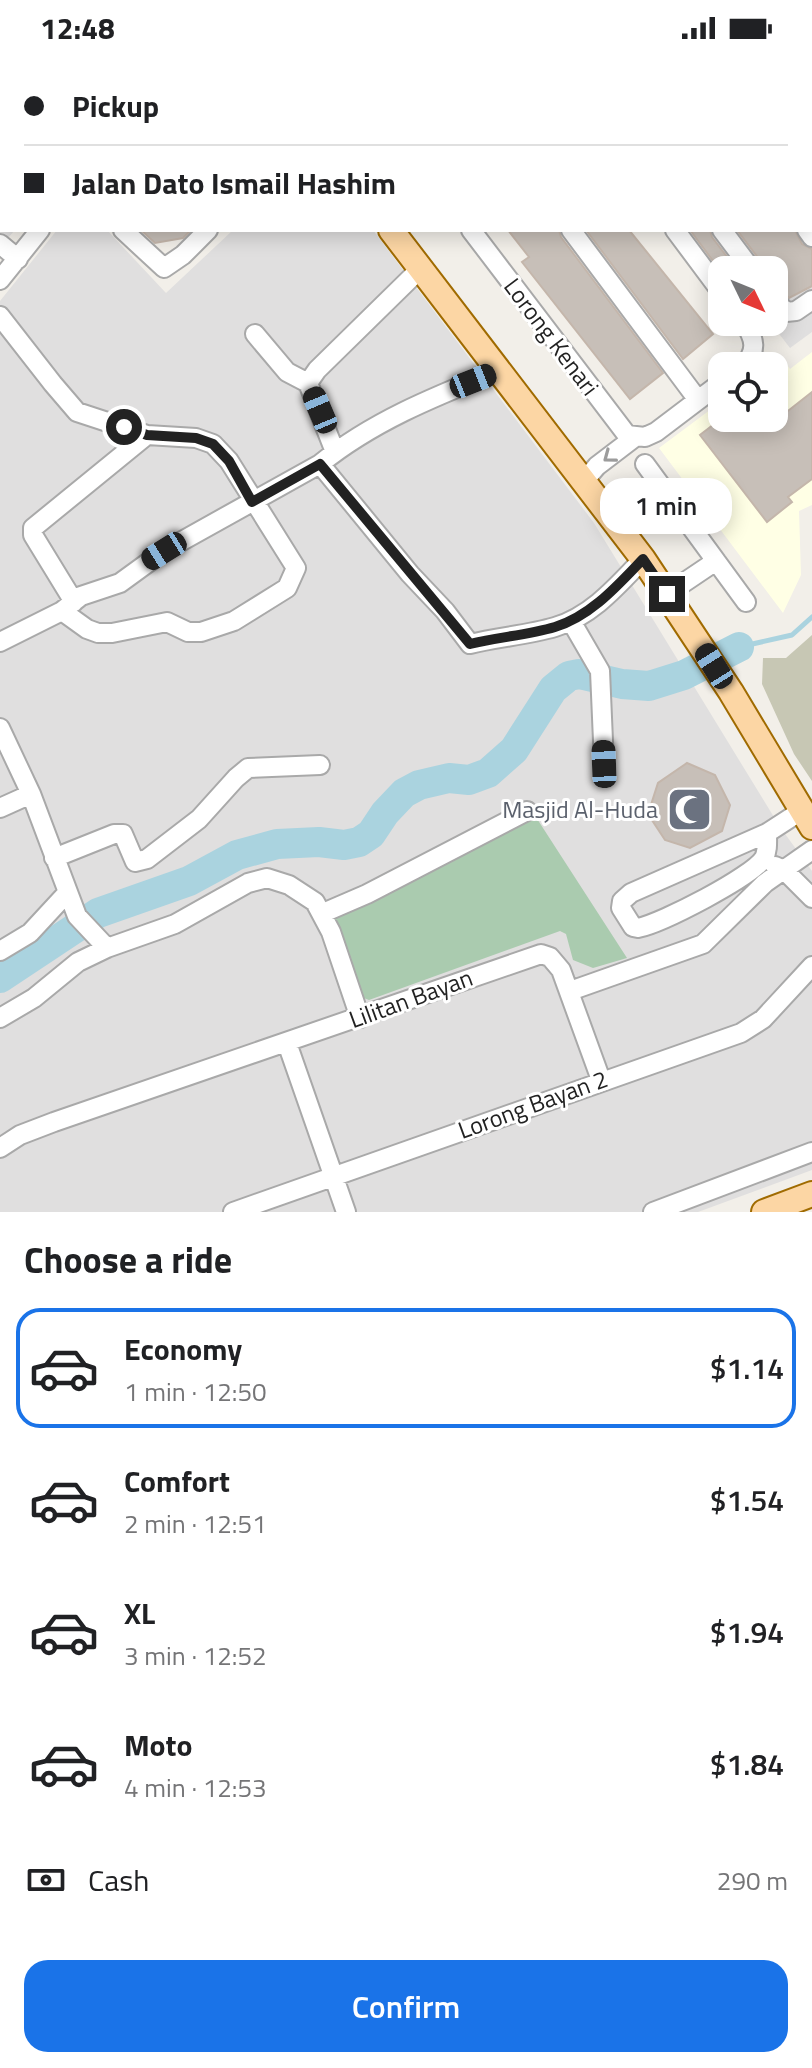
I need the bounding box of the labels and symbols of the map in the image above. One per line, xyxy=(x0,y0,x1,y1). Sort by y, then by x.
north arrow xyxy=(708,256,788,336)
street label: Lorong Kenari xyxy=(496,270,608,403)
car xyxy=(446,361,500,401)
car xyxy=(300,383,340,437)
route start xyxy=(106,409,142,445)
one-way arrow xyxy=(603,448,618,462)
callout: 1 min xyxy=(601,478,733,534)
car xyxy=(137,528,191,574)
route end xyxy=(649,576,685,612)
car xyxy=(691,639,737,693)
car xyxy=(591,740,617,788)
mosque icon: Masjid Al-Huda xyxy=(665,786,713,834)
place label: Masjid Al-Huda xyxy=(502,791,658,827)
street label: Lilitan Bayan xyxy=(344,959,477,1037)
street label: Lorong Bayan 2 xyxy=(453,1060,613,1148)

